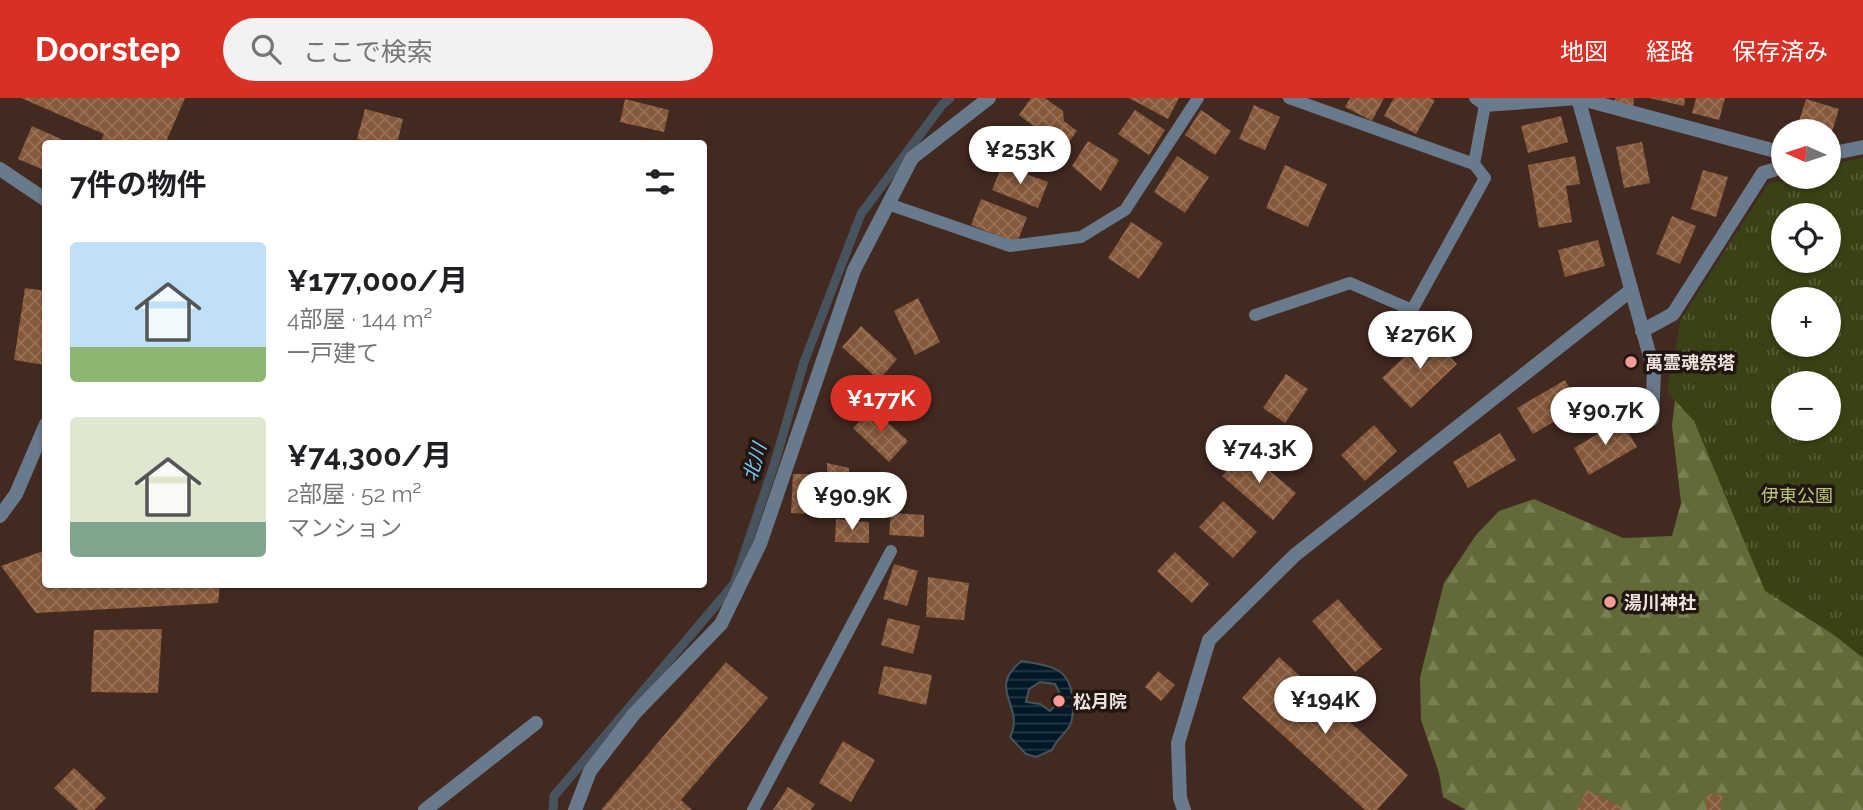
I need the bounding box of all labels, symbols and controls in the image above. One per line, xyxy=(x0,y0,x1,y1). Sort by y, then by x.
search box xyxy=(223,18,713,81)
text: Doorstep xyxy=(35,30,181,69)
icon: search xyxy=(247,30,285,68)
text: ここで検索 xyxy=(303,37,433,67)
text: 地図 xyxy=(1560,37,1608,66)
text: 経路 xyxy=(1646,37,1694,66)
text: 保存済み xyxy=(1732,37,1828,66)
north arrow xyxy=(1771,119,1841,189)
map controls xyxy=(1771,119,1841,441)
pin: ¥253K xyxy=(971,126,1069,186)
text: ¥253K xyxy=(985,135,1055,162)
icon: filters xyxy=(641,163,679,201)
text: 7件の物件 xyxy=(70,167,207,202)
button: locate xyxy=(1771,203,1841,273)
text: ¥177,000/月 xyxy=(287,263,468,298)
icon: home xyxy=(126,270,210,354)
button: + xyxy=(1771,287,1841,357)
text: 4部屋 · 144 m² xyxy=(287,305,433,332)
pin: ¥276K xyxy=(1371,312,1469,371)
text: ¥276K xyxy=(1384,320,1456,347)
text: 一戸建て xyxy=(287,339,379,366)
place label: 萬霊魂祭塔 xyxy=(1645,352,1735,373)
marker: 萬霊魂祭塔 xyxy=(1623,354,1639,370)
button: − xyxy=(1771,371,1841,441)
pin: ¥177K xyxy=(832,376,930,435)
text: ¥177K xyxy=(846,384,916,411)
pin: ¥90.7K xyxy=(1548,388,1662,447)
text: ¥90.7K xyxy=(1566,396,1644,423)
pin: ¥74.3K xyxy=(1202,426,1316,485)
text: ¥74.3K xyxy=(1222,434,1296,461)
text: ¥74,300/月 xyxy=(287,438,452,473)
water label: 北川 xyxy=(738,439,771,483)
icon: home xyxy=(126,445,210,529)
pin: ¥90.9K xyxy=(795,472,909,532)
text: 2部屋 · 52 m² xyxy=(287,480,422,507)
text: ¥90.9K xyxy=(813,481,891,508)
park label: 伊東公園 xyxy=(1761,485,1833,506)
text: マンション xyxy=(287,514,402,541)
place label: 湯川神社 xyxy=(1624,592,1696,613)
marker: 湯川神社 xyxy=(1602,594,1618,610)
pin: ¥194K xyxy=(1276,676,1374,736)
text: ¥194K xyxy=(1290,685,1360,712)
place label: 松月院 xyxy=(1073,691,1127,712)
marker: 松月院 xyxy=(1051,693,1067,709)

